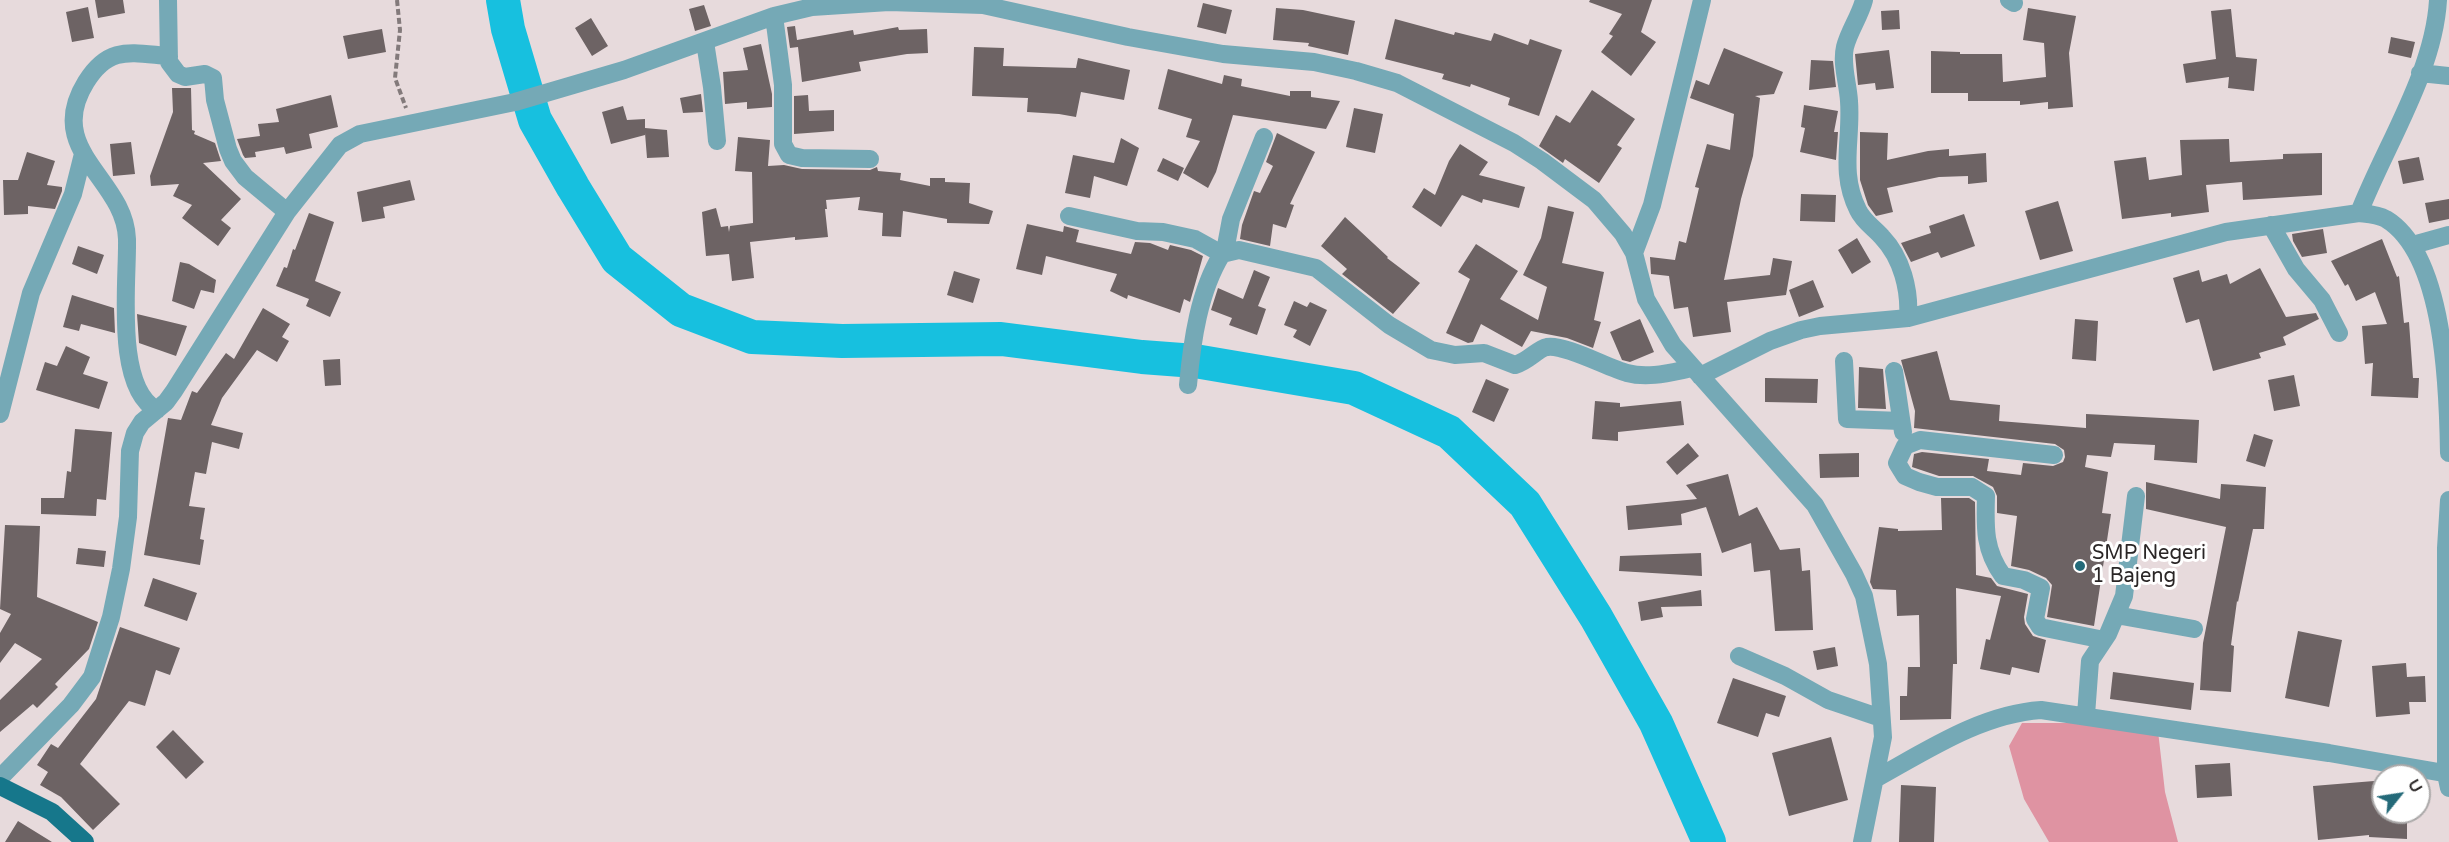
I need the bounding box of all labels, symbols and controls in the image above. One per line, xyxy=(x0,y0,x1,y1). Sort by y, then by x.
place label: SMP Negeri 1 Bajeng xyxy=(2092,542,2206,589)
marker: SMP Negeri 1 Bajeng xyxy=(2073,559,2087,573)
north arrow xyxy=(2371,764,2431,824)
text: U xyxy=(2403,776,2427,796)

